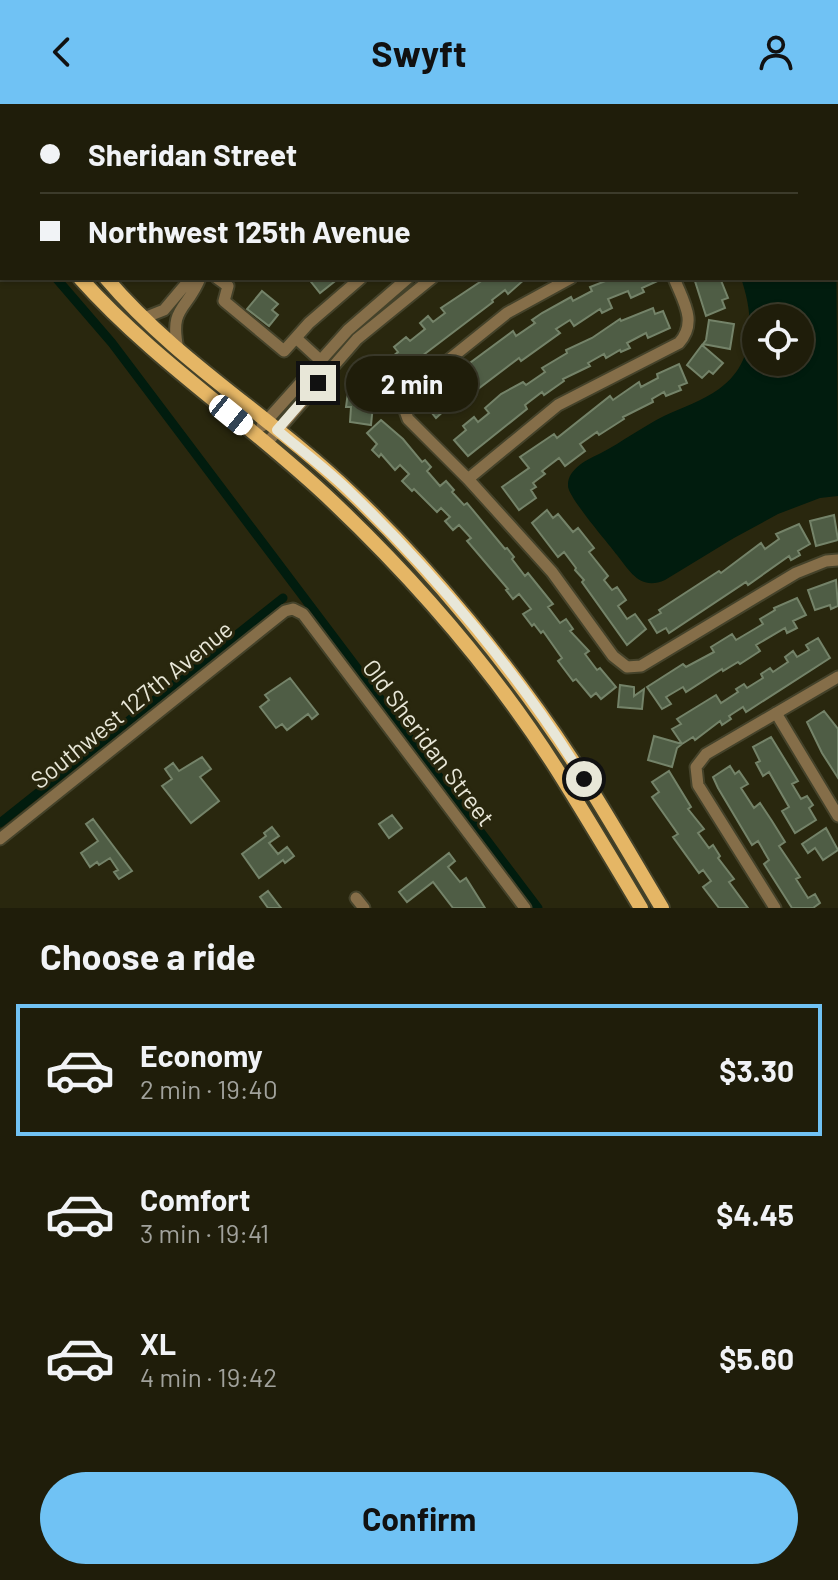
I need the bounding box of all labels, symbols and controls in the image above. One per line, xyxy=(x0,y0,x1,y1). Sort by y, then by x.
icon: back xyxy=(40,30,84,74)
icon: person xyxy=(754,30,798,74)
text: Swyft xyxy=(371,31,467,74)
text: Sheridan Street xyxy=(88,136,297,172)
text: Northwest 125th Avenue xyxy=(88,213,411,249)
map controls xyxy=(742,304,814,376)
button: locate xyxy=(742,304,814,376)
callout: 2 min xyxy=(346,355,478,411)
route end xyxy=(300,365,336,401)
text: 2 min xyxy=(381,368,443,399)
car xyxy=(205,391,257,439)
street label: Southwest 127th Avenue xyxy=(24,613,238,794)
street label: Old Sheridan Street xyxy=(357,653,501,831)
route start xyxy=(566,761,602,797)
text: Choose a ride xyxy=(40,934,256,977)
icon: car xyxy=(44,1034,116,1106)
text: Economy xyxy=(140,1037,263,1073)
text: $3.30 xyxy=(719,1052,794,1088)
text: 2 min · 19:40 xyxy=(140,1073,278,1104)
icon: car xyxy=(44,1178,116,1250)
text: Comfort xyxy=(140,1181,250,1217)
text: $4.45 xyxy=(716,1196,794,1232)
text: 3 min · 19:41 xyxy=(140,1217,269,1248)
icon: car xyxy=(44,1322,116,1394)
text: XL xyxy=(140,1325,176,1361)
text: $5.60 xyxy=(719,1340,794,1376)
text: 4 min · 19:42 xyxy=(140,1361,277,1392)
button: Confirm xyxy=(40,1472,798,1564)

